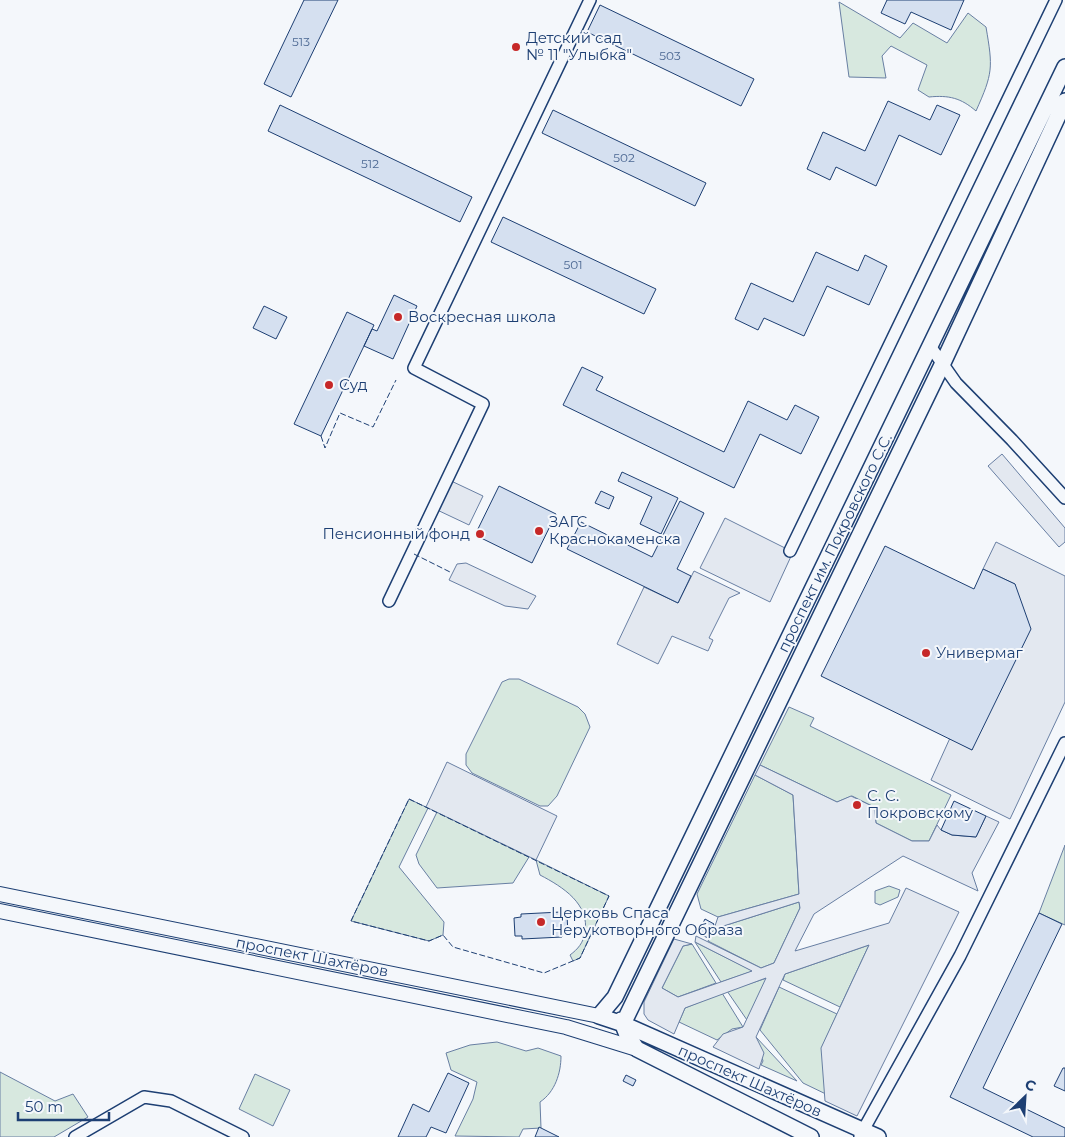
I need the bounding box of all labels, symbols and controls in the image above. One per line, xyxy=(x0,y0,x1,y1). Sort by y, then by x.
place label: Детский сад № 11 "Улыбка" xyxy=(526,28,632,64)
house number: 513 xyxy=(292,34,310,49)
marker: Детский сад № 11 "Улыбка" xyxy=(510,41,522,53)
house number: 503 xyxy=(659,48,681,63)
house number: 502 xyxy=(613,150,635,165)
house number: 512 xyxy=(361,156,379,171)
house number: 501 xyxy=(563,257,583,272)
place label: Воскресная школа xyxy=(408,307,556,326)
marker: Воскресная школа xyxy=(392,311,404,323)
place label: Суд xyxy=(339,375,368,394)
marker: Суд xyxy=(323,379,335,391)
street label: проспект им. Покровского С.С. xyxy=(773,430,896,655)
place label: ЗАГС Краснокаменска xyxy=(549,512,681,548)
place label: Пенсионный фонд xyxy=(322,524,470,543)
marker: ЗАГС Краснокаменска xyxy=(533,525,545,537)
marker: Пенсионный фонд xyxy=(474,528,486,540)
place label: Универмаг xyxy=(936,643,1023,662)
marker: Универмаг xyxy=(920,647,932,659)
place label: С. С. Покровскому xyxy=(867,786,974,822)
marker: С. С. Покровскому xyxy=(851,799,863,811)
place label: Церковь Спаса Нерукотворного Образа xyxy=(551,903,743,939)
marker: Церковь Спаса Нерукотворного Образа xyxy=(535,916,547,928)
street label: проспект Шахтёров xyxy=(234,932,390,981)
street label: проспект Шахтёров xyxy=(675,1040,825,1121)
north arrow xyxy=(1000,1072,1050,1122)
text: С xyxy=(1022,1075,1039,1096)
scale bar xyxy=(18,1090,109,1122)
text: 50 m xyxy=(25,1097,63,1116)

